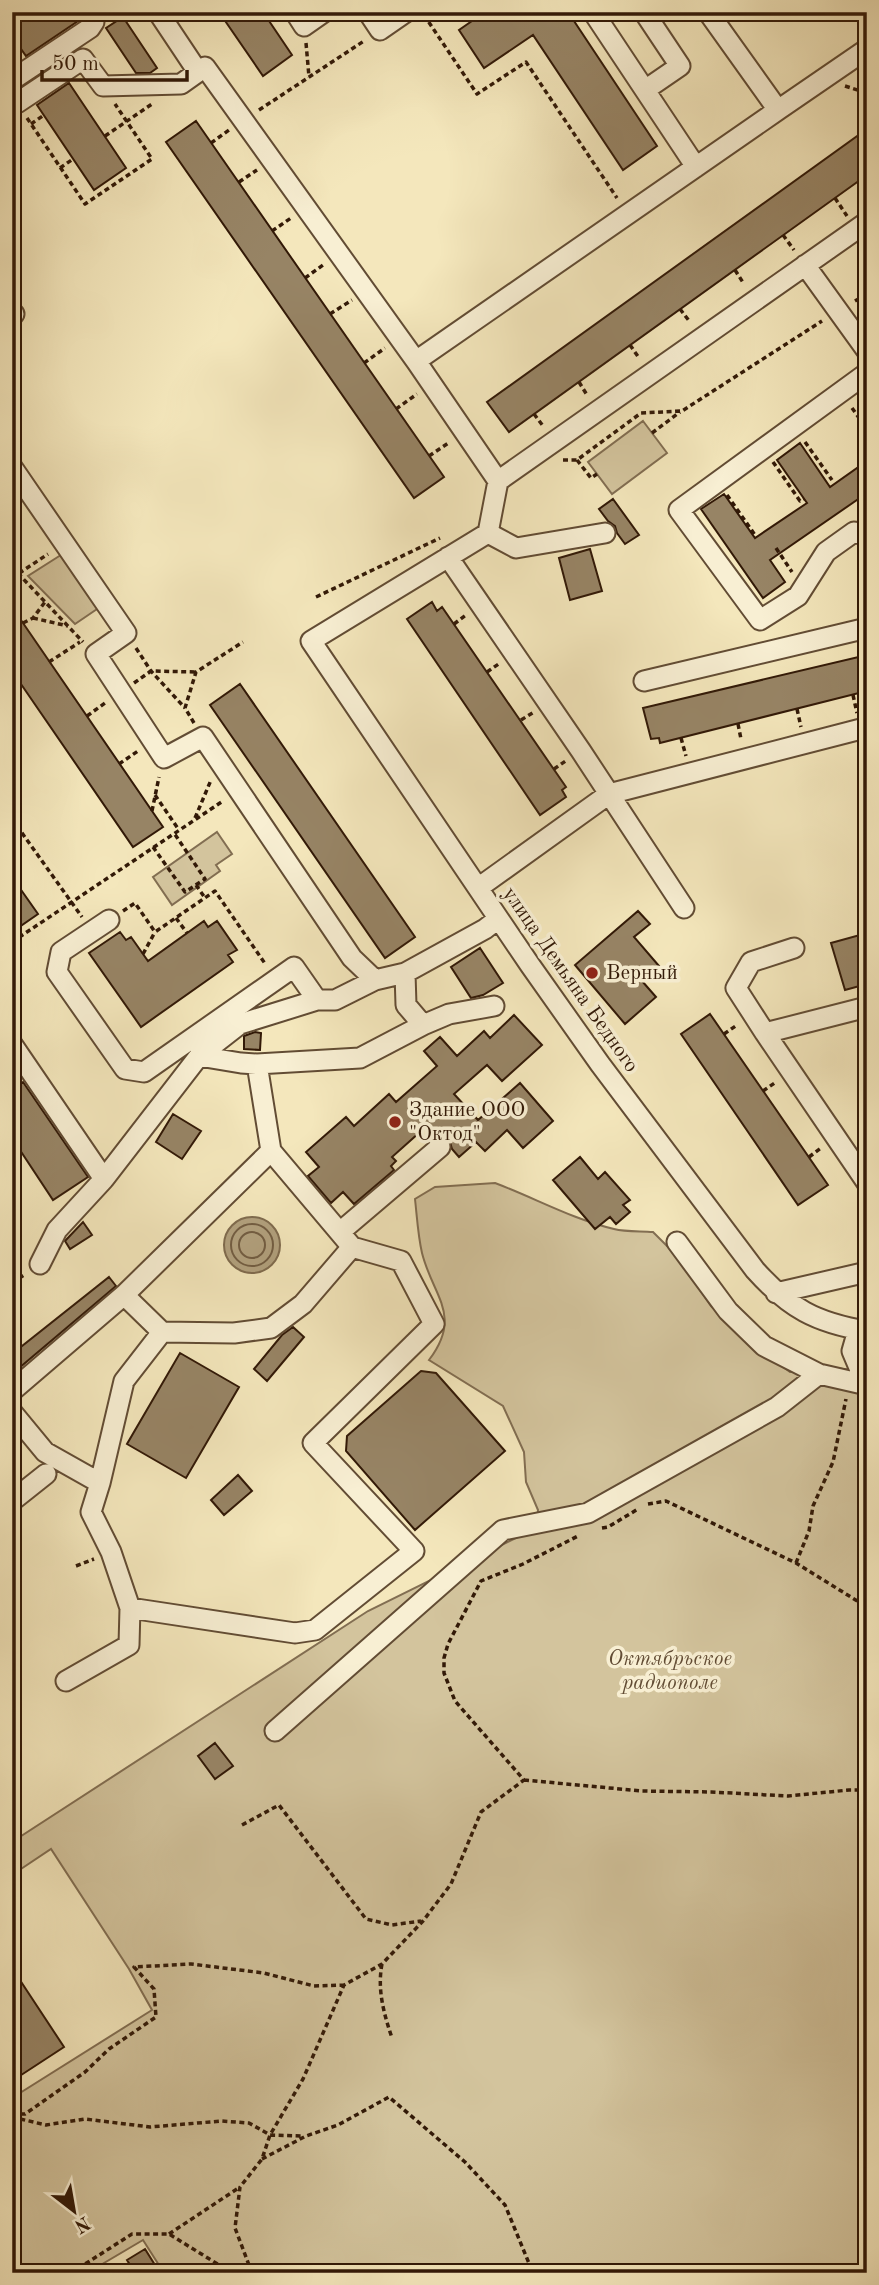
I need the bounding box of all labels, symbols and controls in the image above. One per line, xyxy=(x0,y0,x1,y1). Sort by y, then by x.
scale bar xyxy=(42,38,187,82)
text: 50 m xyxy=(52,54,99,75)
street label: улица Демьяна Бедного xyxy=(498,884,642,1076)
place label: Верный xyxy=(606,963,678,984)
marker: Верный xyxy=(584,965,600,981)
place label: Здание ООО "Октод" xyxy=(409,1100,525,1145)
marker: Здание ООО "Октод" xyxy=(387,1114,403,1130)
park label: Октябрьское радиополе xyxy=(608,1649,732,1694)
north arrow xyxy=(38,2176,108,2246)
text: N xyxy=(70,2212,93,2236)

